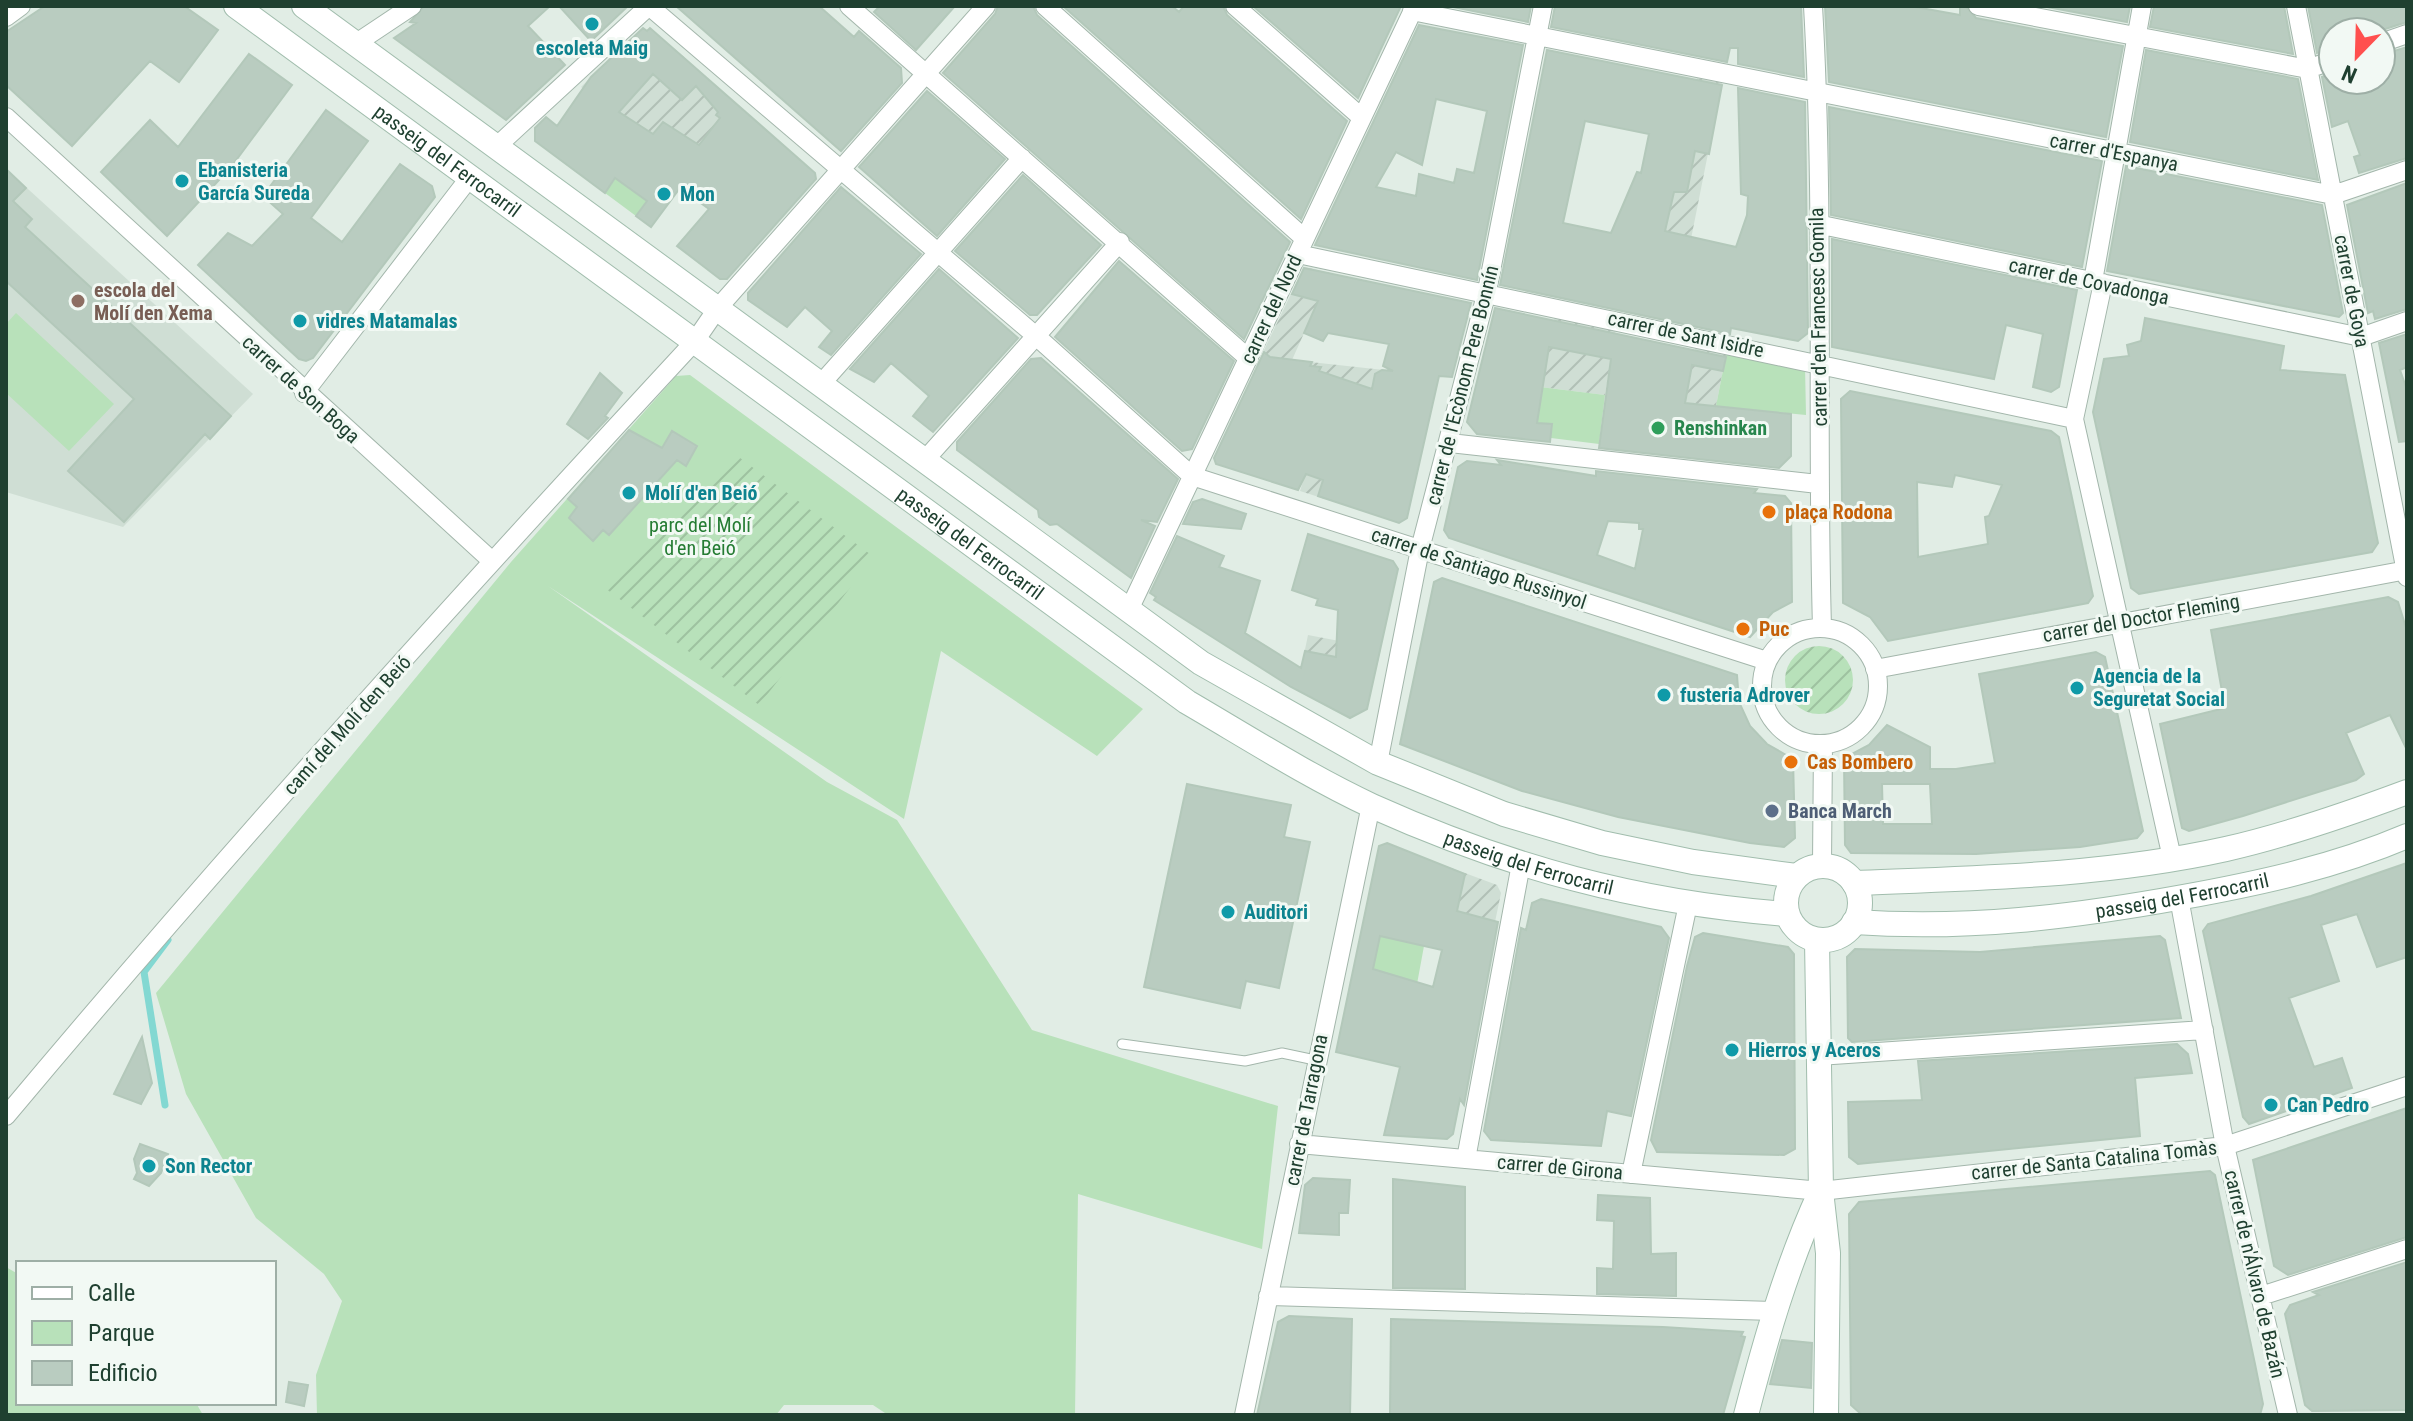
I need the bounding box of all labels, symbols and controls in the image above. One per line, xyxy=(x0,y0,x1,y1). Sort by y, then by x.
marker: escoleta Maig xyxy=(583,15,601,33)
north arrow xyxy=(2317,16,2397,96)
place label: escoleta Maig xyxy=(536,36,648,60)
text: N xyxy=(2338,60,2360,88)
street label: passeig del Ferrocarril xyxy=(369,99,525,222)
street label: carrer d'Espanya xyxy=(2048,128,2180,176)
place label: Ebanisteria García Sureda xyxy=(198,158,310,205)
marker: Ebanisteria García Sureda xyxy=(173,172,191,190)
place label: Mon xyxy=(680,182,715,206)
marker: Mon xyxy=(655,185,673,203)
street label: carrer d'en Francesc Gomila xyxy=(1804,207,1832,427)
street label: carrer de Goya xyxy=(2329,233,2375,349)
street label: carrer del Nord xyxy=(1235,251,1307,367)
street label: carrer de Covadonga xyxy=(2007,252,2171,310)
street label: carrer de l'Ecònom Pere Bonnín xyxy=(1421,263,1503,507)
place label: escola del Molí den Xema xyxy=(94,278,213,325)
marker: escola del Molí den Xema xyxy=(69,292,87,310)
street label: carrer de Sant Isidre xyxy=(1606,306,1766,362)
place label: vidres Matamalas xyxy=(316,309,458,333)
marker: vidres Matamalas xyxy=(291,312,309,330)
street label: carrer de Son Boga xyxy=(237,330,365,448)
place label: Renshinkan xyxy=(1674,416,1767,440)
marker: Renshinkan xyxy=(1649,419,1667,437)
place label: Molí d'en Beió xyxy=(645,481,757,505)
street label: passeig del Ferrocarril xyxy=(892,482,1048,605)
marker: Molí d'en Beió xyxy=(620,484,638,502)
place label: plaça Rodona xyxy=(1785,500,1893,524)
marker: plaça Rodona xyxy=(1760,503,1778,521)
park label: parc del Molí d'en Beió xyxy=(649,513,752,560)
street label: carrer de Santiago Russinyol xyxy=(1368,522,1590,614)
street label: carrer del Doctor Fleming xyxy=(2041,589,2241,647)
place label: Puc xyxy=(1759,617,1789,641)
marker: Puc xyxy=(1734,620,1752,638)
street label: camí del Molí den Beió xyxy=(278,650,416,800)
place label: Agencia de la Seguretat Social xyxy=(2093,664,2225,711)
marker: Agencia de la Seguretat Social xyxy=(2068,679,2086,697)
place label: fusteria Adrover xyxy=(1680,683,1810,707)
marker: fusteria Adrover xyxy=(1655,686,1673,704)
place label: Cas Bombero xyxy=(1807,750,1913,774)
marker: Cas Bombero xyxy=(1782,753,1800,771)
place label: Banca March xyxy=(1788,799,1892,823)
marker: Banca March xyxy=(1763,802,1781,820)
street label: passeig del Ferrocarril xyxy=(1441,825,1616,900)
street label: passeig del Ferrocarril xyxy=(2094,868,2271,923)
place label: Auditori xyxy=(1244,900,1308,924)
marker: Auditori xyxy=(1219,903,1237,921)
street label: carrer de Tarragona xyxy=(1280,1032,1332,1188)
place label: Hierros y Aceros xyxy=(1748,1038,1881,1062)
marker: Hierros y Aceros xyxy=(1723,1041,1741,1059)
place label: Can Pedro xyxy=(2287,1093,2369,1117)
marker: Can Pedro xyxy=(2262,1096,2280,1114)
street label: carrer de Santa Catalina Tomàs xyxy=(1970,1135,2218,1185)
street label: carrer de Girona xyxy=(1496,1150,1624,1184)
place label: Son Rector xyxy=(165,1154,253,1178)
marker: Son Rector xyxy=(140,1157,158,1175)
street label: carrer de n'Álvaro de Bazán xyxy=(2219,1168,2291,1380)
legend xyxy=(16,1261,276,1405)
text: Calle xyxy=(88,1279,135,1307)
text: Parque xyxy=(88,1319,155,1347)
text: Edificio xyxy=(88,1359,158,1387)

